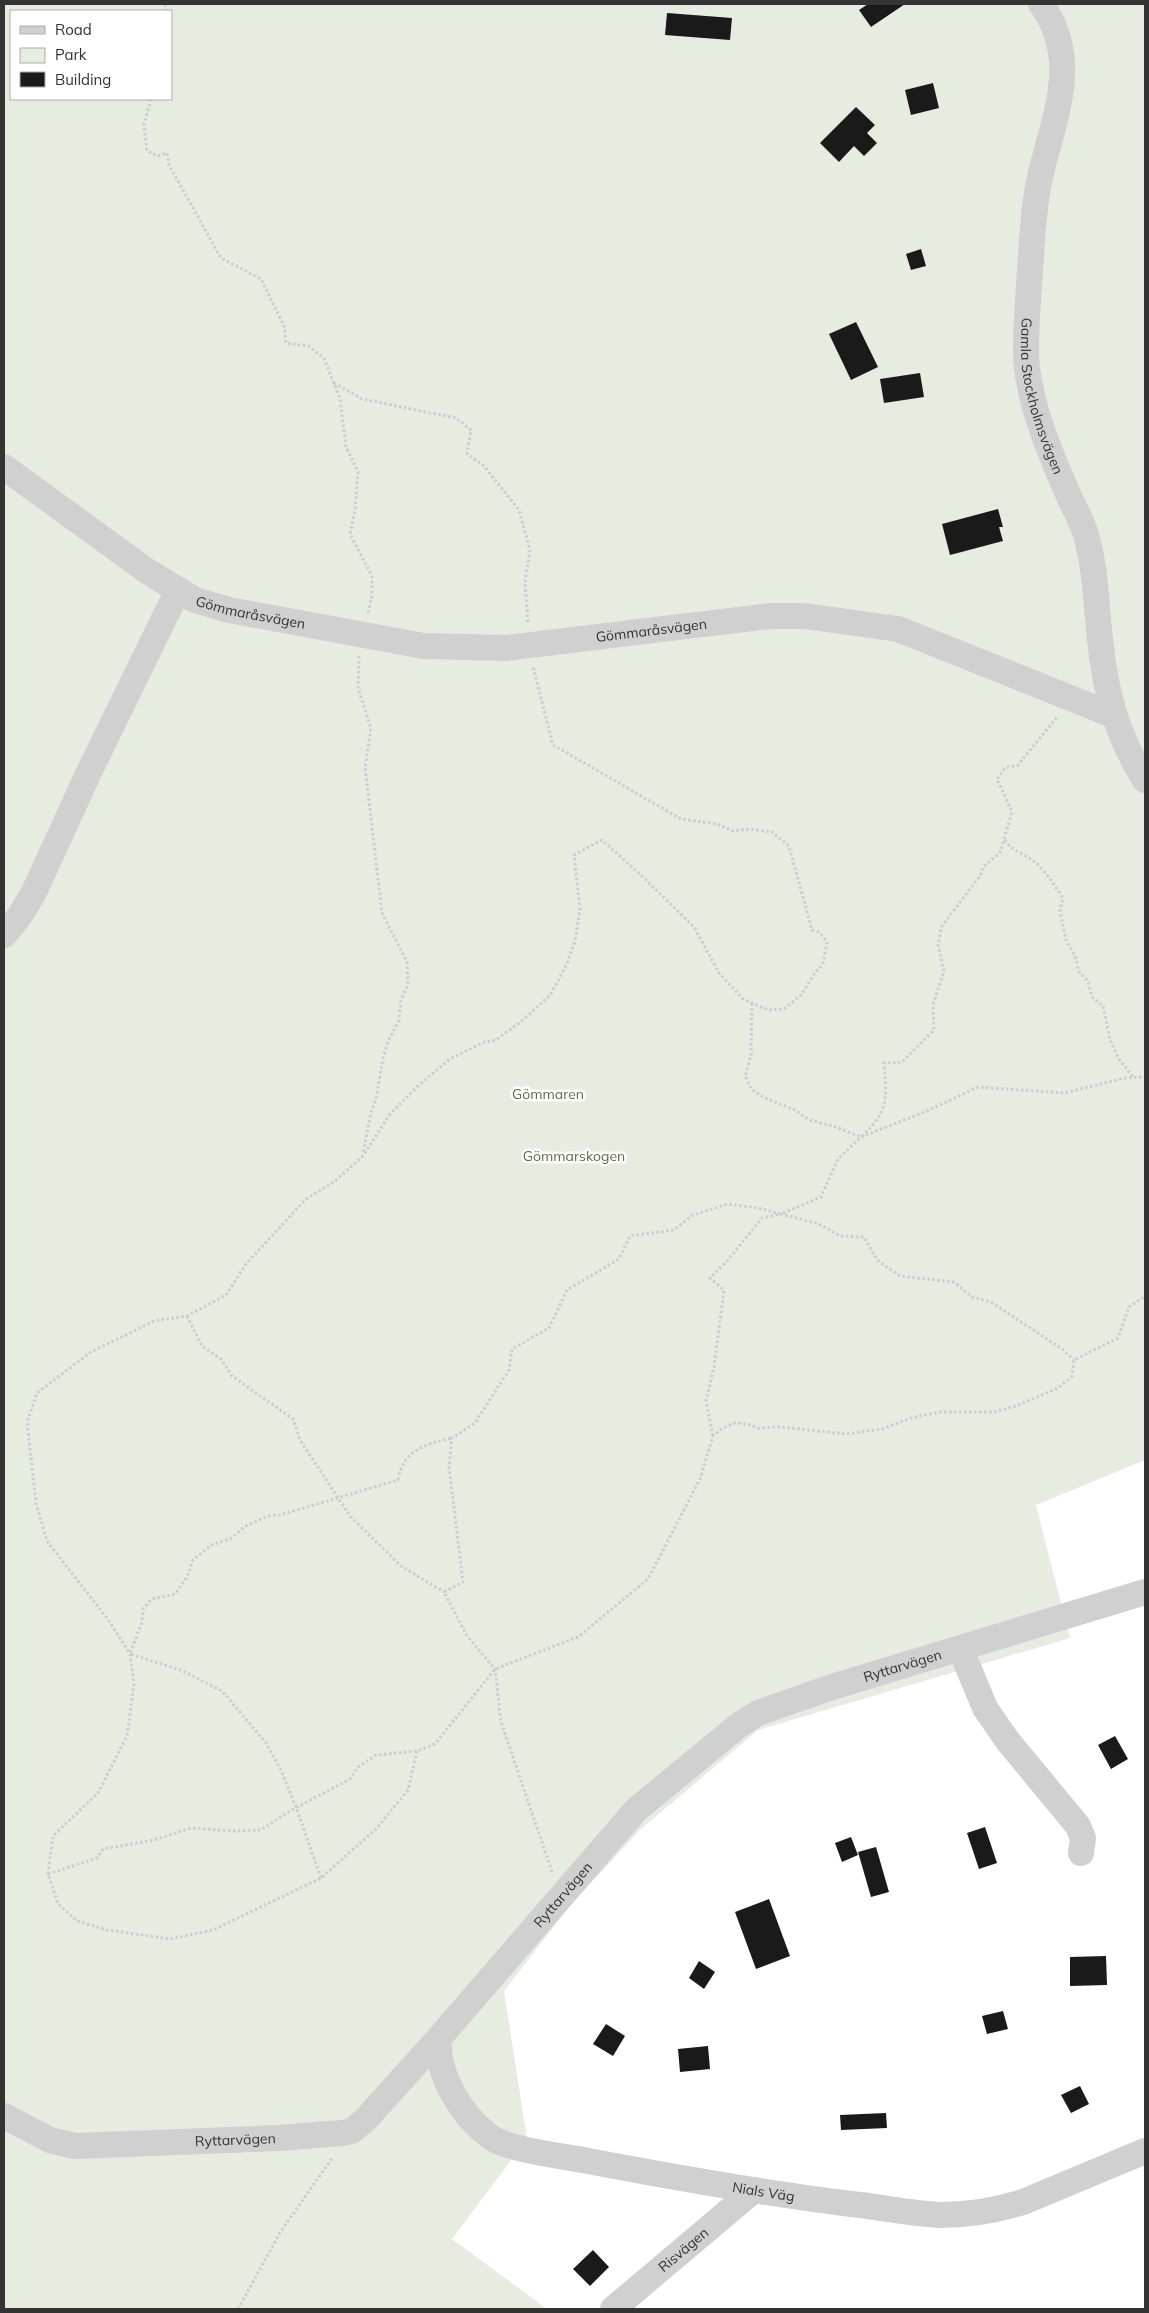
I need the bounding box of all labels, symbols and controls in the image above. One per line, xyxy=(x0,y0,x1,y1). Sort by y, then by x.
legend xyxy=(10,10,172,100)
text: Road xyxy=(55,20,92,39)
text: Park xyxy=(55,45,87,64)
text: Building xyxy=(55,70,111,89)
street label: Gamla Stockholmsvägen xyxy=(1017,317,1067,477)
street label: Gömmaråsvägen xyxy=(194,592,307,633)
street label: Gömmaråsvägen xyxy=(595,615,708,646)
park label: Gömmaren xyxy=(512,1085,584,1103)
park label: Gömmarskogen xyxy=(523,1147,625,1165)
street label: Ryttarvägen xyxy=(861,1645,944,1686)
street label: Ryttarvägen xyxy=(530,1858,596,1931)
street label: Ryttarvägen xyxy=(194,2129,276,2150)
street label: Nials Väg xyxy=(731,2178,796,2205)
street label: Risvägen xyxy=(655,2223,712,2276)

